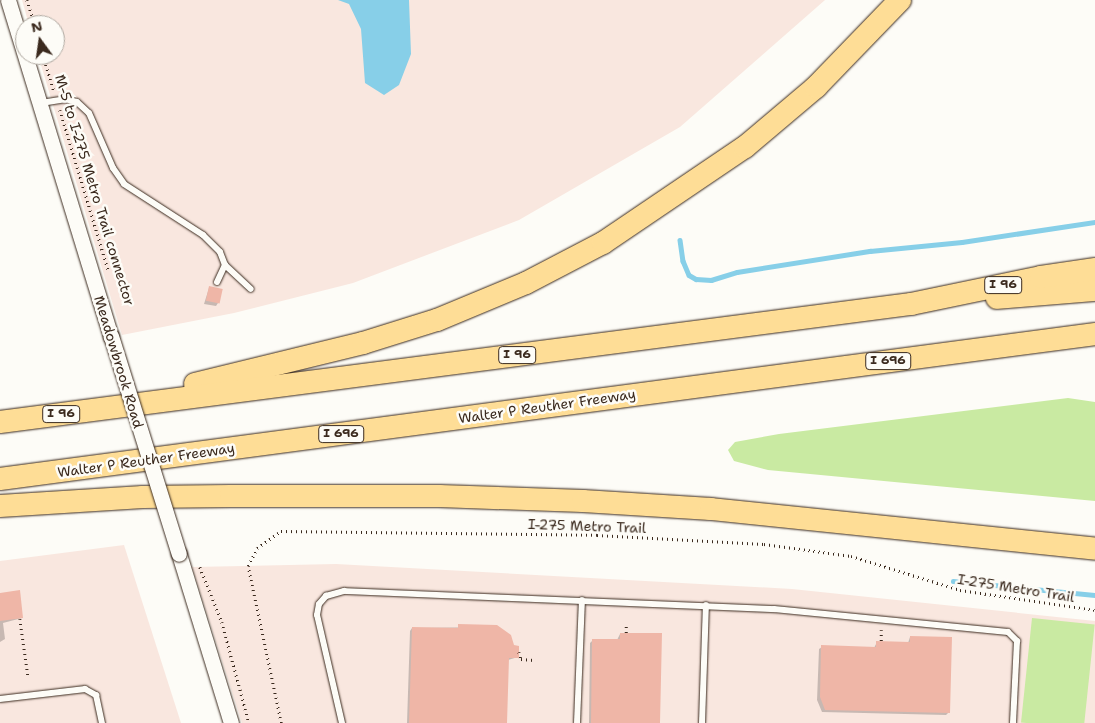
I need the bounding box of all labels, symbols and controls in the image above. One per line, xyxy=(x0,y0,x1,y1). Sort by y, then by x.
north arrow xyxy=(15,15,65,65)
text: N xyxy=(29,16,44,36)
street label: M-5 to I-275 Metro Trail connector xyxy=(52,72,138,308)
road number: I 96 xyxy=(983,276,1023,294)
street label: Meadowbrook Road xyxy=(91,294,147,430)
road number: I 96 xyxy=(497,346,537,364)
road number: I 696 xyxy=(864,352,912,371)
street label: Walter P Reuther Freeway xyxy=(457,385,637,427)
road number: I 96 xyxy=(41,404,81,424)
road number: I 696 xyxy=(317,424,365,444)
street label: Walter P Reuther Freeway xyxy=(56,439,236,481)
street label: I-275 Metro Trail xyxy=(528,516,646,536)
street label: I-275 Metro Trail xyxy=(956,570,1076,606)

